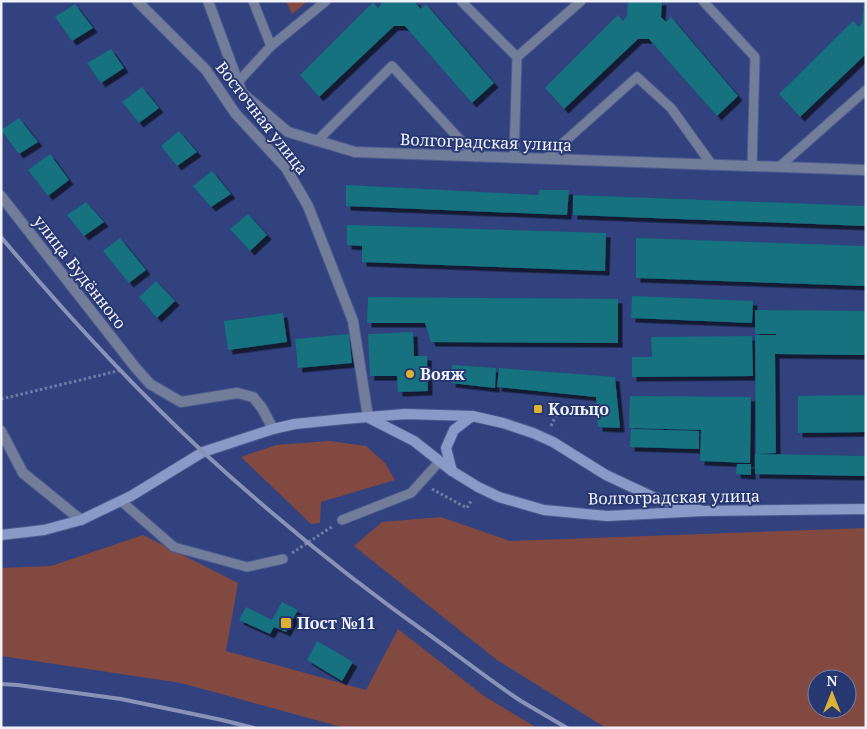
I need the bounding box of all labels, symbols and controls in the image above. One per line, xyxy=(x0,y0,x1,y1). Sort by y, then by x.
street label: Восточная улица xyxy=(211,57,313,179)
street label: Волгоградская улица xyxy=(400,128,572,156)
street label: улица Будённого xyxy=(29,211,131,333)
place label: Вояж xyxy=(420,363,466,385)
marker: Вояж xyxy=(404,368,416,380)
place label: Кольцо xyxy=(548,398,609,420)
marker: Кольцо xyxy=(532,403,544,415)
street label: Волгоградская улица xyxy=(588,484,760,510)
place label: Пост №11 xyxy=(297,612,375,634)
marker: Пост №11 xyxy=(279,616,293,630)
north arrow xyxy=(807,669,857,719)
text: N xyxy=(826,671,838,690)

